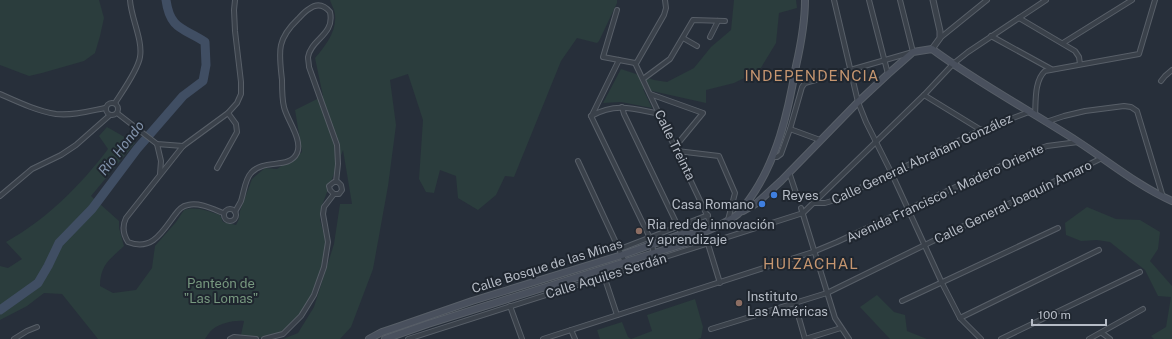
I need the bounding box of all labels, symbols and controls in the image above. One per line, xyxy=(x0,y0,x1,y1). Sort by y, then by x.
district label: INDEPENDENCIA xyxy=(745,67,879,84)
street label: Calle Treinta xyxy=(652,107,698,183)
street label: Calle General Abraham González xyxy=(829,110,1015,208)
water label: Rio Hondo xyxy=(95,117,147,178)
street label: Avenida Francisco I. Madero Oriente xyxy=(844,141,1046,245)
street label: Calle General Joaquín Amaro xyxy=(932,157,1094,247)
place label: Reyes xyxy=(782,188,819,203)
marker: Reyes xyxy=(769,190,779,200)
place label: Casa Romano xyxy=(672,197,754,212)
marker: Casa Romano xyxy=(757,199,767,209)
place label: Ria red de innovación y aprendizaje xyxy=(647,217,775,247)
marker: Ria red de innovación y aprendizaje xyxy=(634,226,644,236)
street label: Calle Bosque de las Minas xyxy=(470,236,624,296)
street label: Calle Aquiles Serdán xyxy=(544,250,668,302)
district label: HUIZACHAL xyxy=(763,255,859,272)
park label: Panteón de "Las Lomas" xyxy=(184,276,258,306)
place label: Instituto Las Américas xyxy=(747,289,828,319)
marker: Instituto Las Américas xyxy=(734,298,744,308)
scale bar xyxy=(1032,301,1106,327)
text: 100 m xyxy=(1038,308,1071,322)

